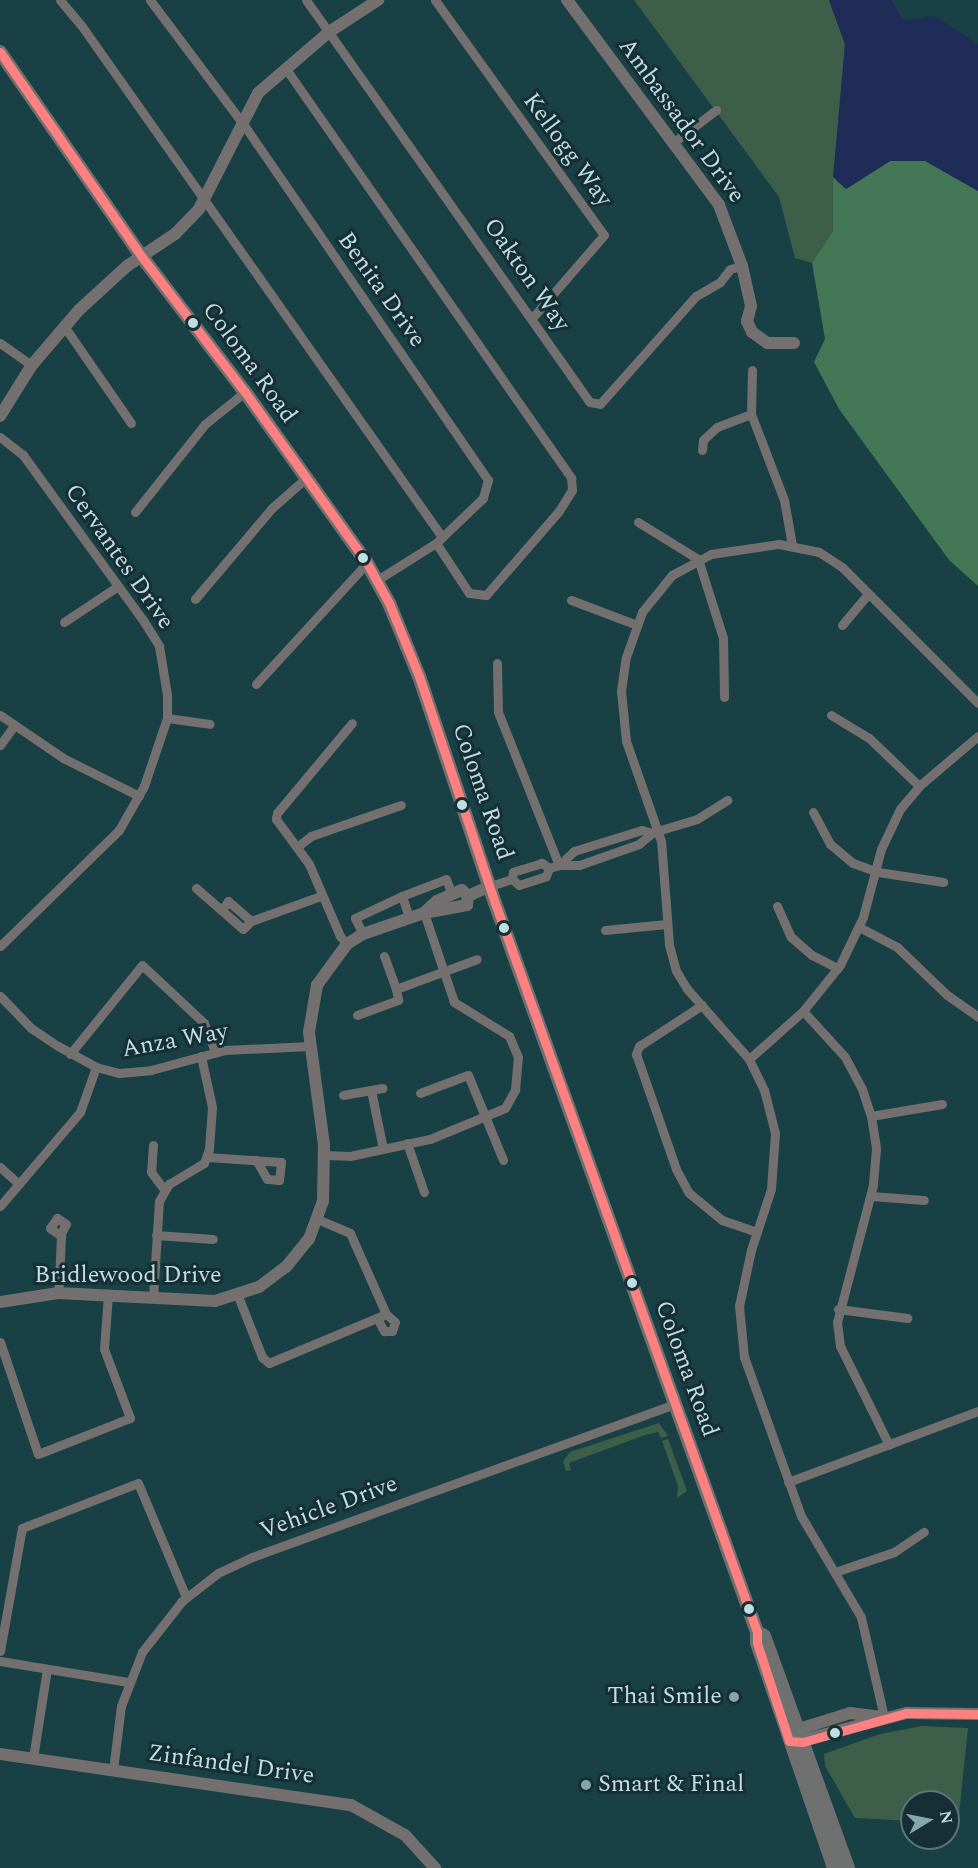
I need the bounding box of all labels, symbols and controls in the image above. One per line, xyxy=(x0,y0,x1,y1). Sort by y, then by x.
street label: Ambassador Drive xyxy=(612,33,750,209)
street label: Kellogg Way xyxy=(516,88,618,212)
street label: Oakton Way xyxy=(476,213,576,337)
street label: Benita Drive xyxy=(331,227,431,353)
street label: Coloma Road xyxy=(195,297,303,429)
unlabelled marker xyxy=(187,317,199,329)
street label: Cervantes Drive xyxy=(58,479,180,635)
unlabelled marker xyxy=(357,552,369,564)
street label: Coloma Road xyxy=(445,720,519,864)
unlabelled marker xyxy=(456,799,468,811)
unlabelled marker xyxy=(498,922,510,934)
street label: Anza Way xyxy=(120,1017,230,1065)
street label: Bridlewood Drive xyxy=(34,1262,222,1290)
unlabelled marker xyxy=(626,1277,638,1289)
street label: Coloma Road xyxy=(648,1297,724,1441)
street label: Vehicle Drive xyxy=(256,1470,402,1546)
unlabelled marker xyxy=(743,1603,755,1615)
place label: Thai Smile xyxy=(607,1683,722,1711)
marker: Thai Smile xyxy=(727,1690,741,1704)
unlabelled marker xyxy=(829,1727,841,1739)
street label: Zinfandel Drive xyxy=(146,1739,316,1791)
place label: Smart & Final xyxy=(598,1771,744,1799)
marker: Smart & Final xyxy=(579,1778,593,1792)
north arrow xyxy=(900,1790,960,1850)
text: N xyxy=(933,1809,959,1826)

